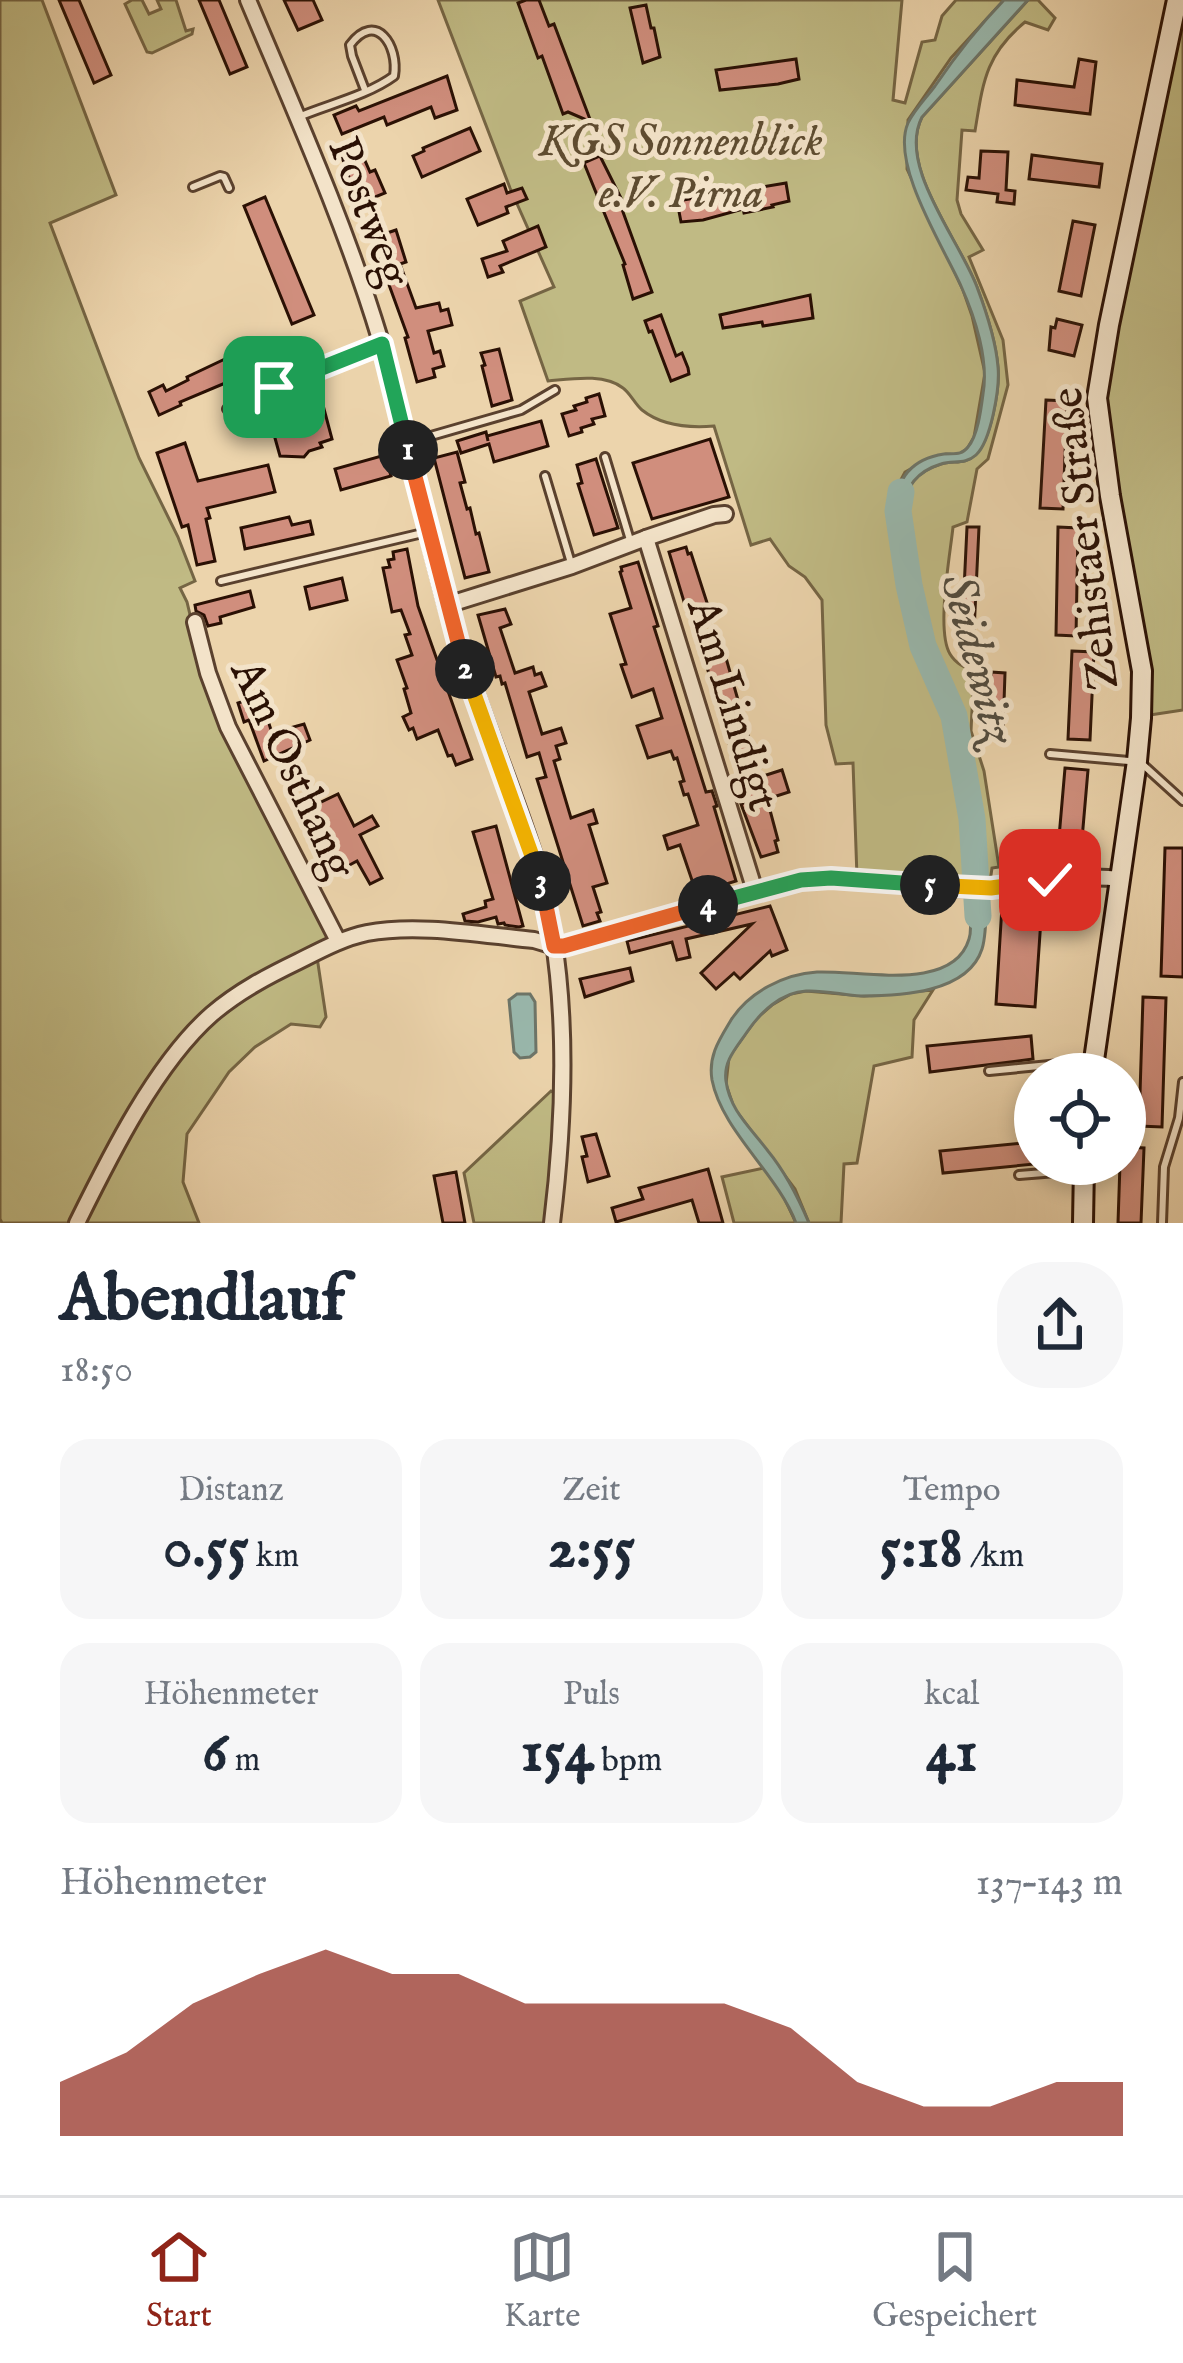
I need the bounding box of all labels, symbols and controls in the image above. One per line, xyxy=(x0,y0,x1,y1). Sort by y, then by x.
park label: KGS Sonnenblick e.V. Pirna xyxy=(537,114,823,223)
street label: Postweg xyxy=(313,130,422,295)
pin xyxy=(223,336,325,438)
icon: arrive xyxy=(241,354,307,420)
street label: Zehistaer Straße xyxy=(1040,384,1133,693)
pin: 1 xyxy=(378,420,438,480)
text: 1 xyxy=(402,429,414,471)
water label: Seidewitz xyxy=(925,568,1029,755)
street label: Am Lindigt xyxy=(672,591,791,818)
pin: 2 xyxy=(435,639,495,699)
text: 2 xyxy=(457,648,473,690)
street label: Am Osthang xyxy=(216,650,368,889)
pin xyxy=(999,829,1101,931)
icon: check xyxy=(1017,847,1083,913)
pin: 3 xyxy=(511,851,571,911)
pin: 5 xyxy=(900,855,960,915)
text: 3 xyxy=(535,860,547,902)
text: 5 xyxy=(924,864,936,906)
pin: 4 xyxy=(678,875,738,935)
text: 4 xyxy=(700,884,716,926)
map controls xyxy=(1014,1053,1146,1185)
button: locate xyxy=(1014,1053,1146,1185)
text: Abendlauf xyxy=(60,1259,345,1343)
button: share xyxy=(997,1262,1123,1388)
text: 18:50 xyxy=(60,1346,133,1395)
text: Distanz xyxy=(178,1470,284,1512)
text: Zeit xyxy=(562,1470,621,1512)
text: Tempo xyxy=(903,1470,1001,1512)
text: 0.55 xyxy=(163,1512,249,1588)
text: 2:55 xyxy=(548,1512,635,1588)
text: 5:18 xyxy=(879,1512,963,1588)
text: km xyxy=(249,1536,299,1578)
text: /km xyxy=(963,1536,1024,1578)
text: Höhenmeter xyxy=(144,1674,319,1716)
text: Puls xyxy=(563,1674,620,1716)
text: kcal xyxy=(924,1674,979,1716)
text: 6 xyxy=(202,1716,227,1792)
text: 154 xyxy=(521,1716,594,1792)
text: 41 xyxy=(926,1716,978,1792)
text: m xyxy=(227,1740,260,1782)
text: bpm xyxy=(594,1740,662,1782)
text: Höhenmeter xyxy=(60,1859,267,1908)
text: 137–143 m xyxy=(976,1859,1123,1908)
tab: Start xyxy=(146,2224,212,2338)
tab: Karte xyxy=(504,2224,580,2338)
tab: Gespeichert xyxy=(872,2224,1037,2338)

